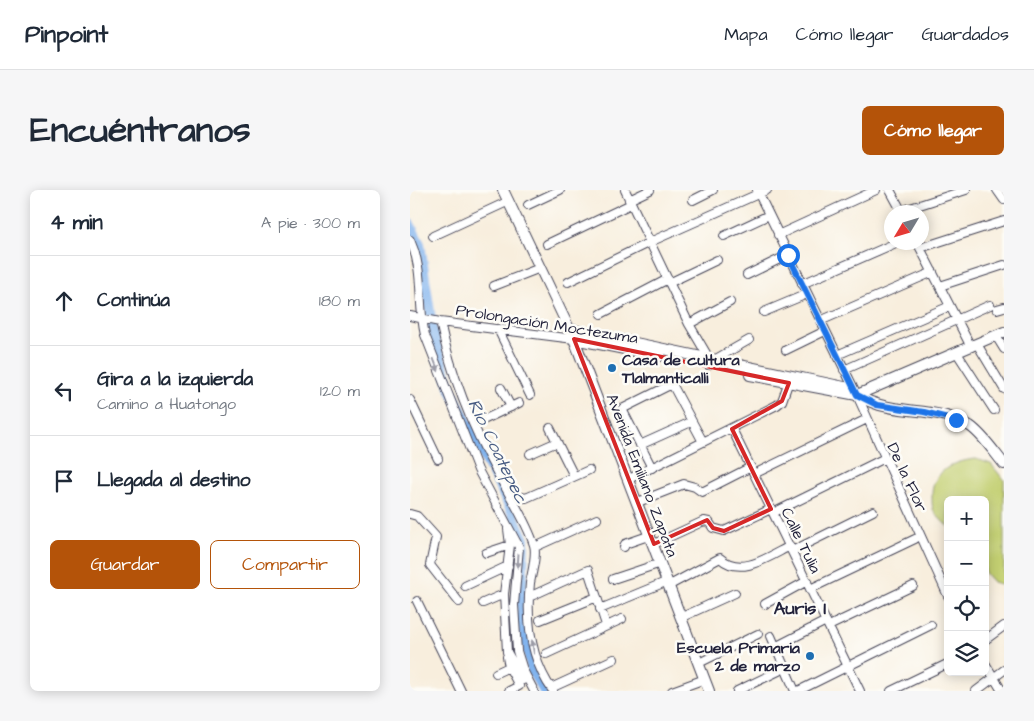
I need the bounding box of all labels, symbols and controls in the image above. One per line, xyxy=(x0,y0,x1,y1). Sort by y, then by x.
text: Pinpoint xyxy=(25,18,108,52)
text: Mapa xyxy=(724,22,768,47)
text: Cómo llegar xyxy=(796,22,894,47)
text: Guardados xyxy=(922,22,1009,47)
text: Encuéntranos xyxy=(30,106,251,155)
button: Cómo llegar xyxy=(862,106,1004,155)
north arrow xyxy=(884,205,929,250)
text: 4 min xyxy=(50,208,103,237)
text: A pie · 300 m xyxy=(261,212,360,234)
route start xyxy=(777,244,800,267)
icon: ahead xyxy=(50,287,78,315)
text: Continúa xyxy=(97,287,170,314)
text: 180 m xyxy=(319,290,360,312)
street label: Prolongación Moctezuma xyxy=(454,299,639,350)
place label: Casa de cultura Tlalmanticalli xyxy=(621,349,741,389)
one-way arrow xyxy=(433,357,441,372)
marker: Casa de cultura Tlalmanticalli xyxy=(606,362,618,374)
text: Gira a la izquierda xyxy=(97,366,253,393)
icon: left xyxy=(50,377,78,405)
text: 120 m xyxy=(320,380,360,402)
street label: Avenida Emiliano Zapata xyxy=(601,390,683,560)
text: Camino a Huatongo xyxy=(97,393,236,415)
water label: Rio Coatepec xyxy=(462,395,534,508)
route end xyxy=(945,409,968,432)
street label: De la Flor xyxy=(882,439,933,516)
icon: arrive xyxy=(50,467,78,495)
text: Llegada al destino xyxy=(97,467,250,494)
map controls xyxy=(944,496,989,676)
button: + xyxy=(944,496,989,541)
street label: Calle Tulia xyxy=(776,504,826,577)
button: Guardar xyxy=(50,540,200,589)
button: Compartir xyxy=(210,540,360,589)
button: − xyxy=(944,541,989,586)
one-way arrow xyxy=(514,554,522,570)
button: locate xyxy=(944,586,989,631)
district label: Auris I xyxy=(774,596,826,621)
button: layers xyxy=(944,631,989,676)
place label: Escuela Primaria 2 de marzo xyxy=(677,637,801,677)
one-way arrow xyxy=(528,639,536,655)
marker: Escuela Primaria 2 de marzo xyxy=(804,650,816,662)

